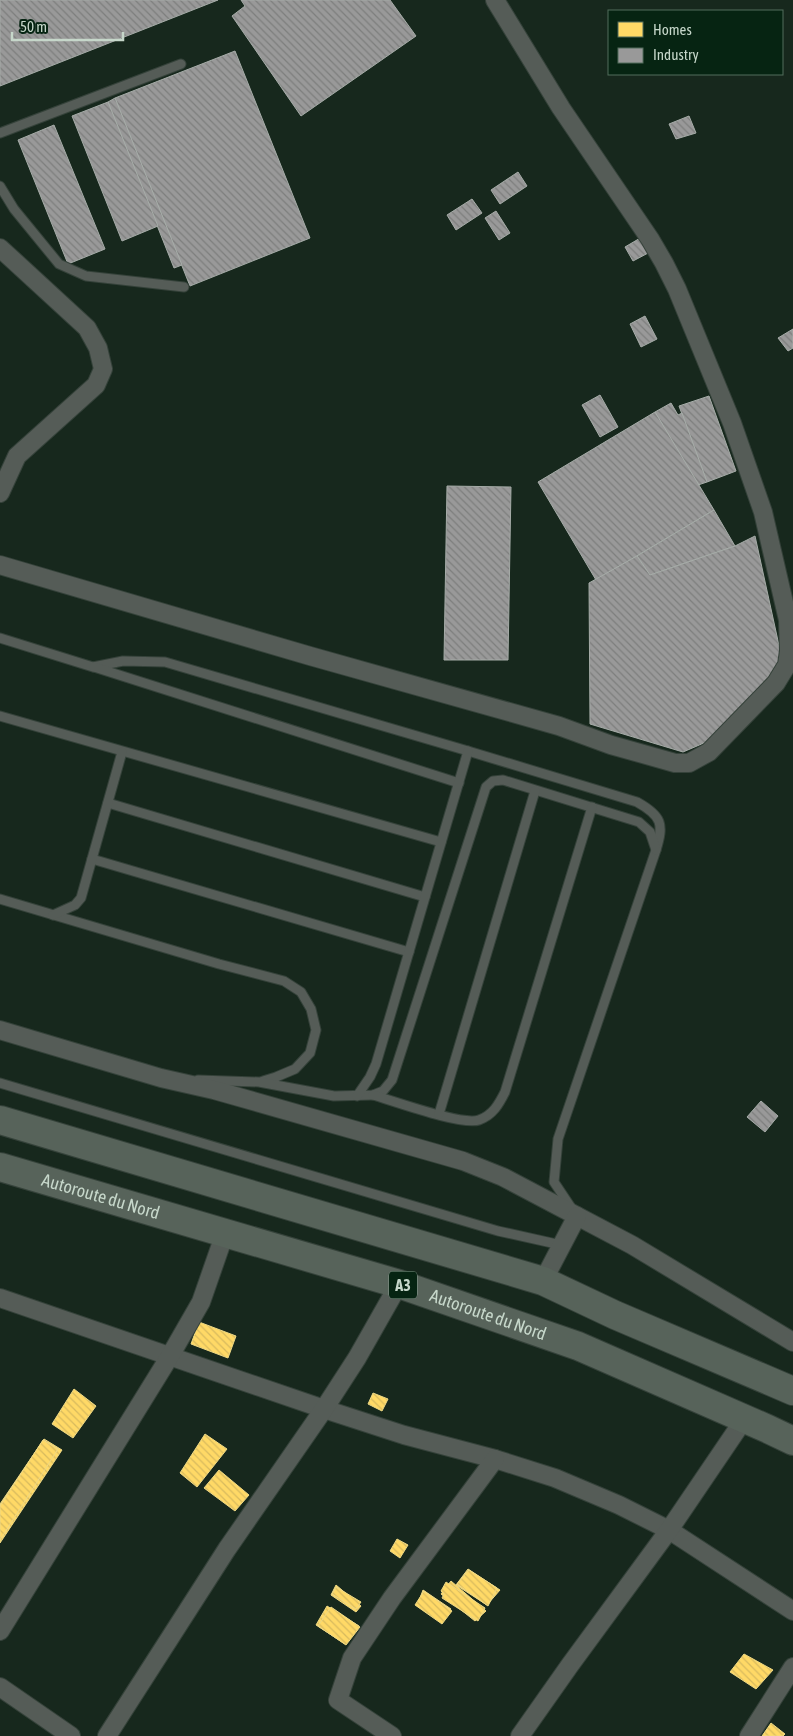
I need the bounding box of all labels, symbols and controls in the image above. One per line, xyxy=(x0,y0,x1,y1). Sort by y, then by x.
scale bar xyxy=(12,10,124,42)
legend xyxy=(608,10,783,75)
text: 50 m xyxy=(20,18,47,35)
text: Homes xyxy=(653,21,692,38)
text: Industry xyxy=(653,46,699,63)
street label: Autoroute du Nord xyxy=(39,1169,162,1223)
road number: A3 xyxy=(389,1272,417,1298)
street label: Autoroute du Nord xyxy=(427,1284,549,1344)

